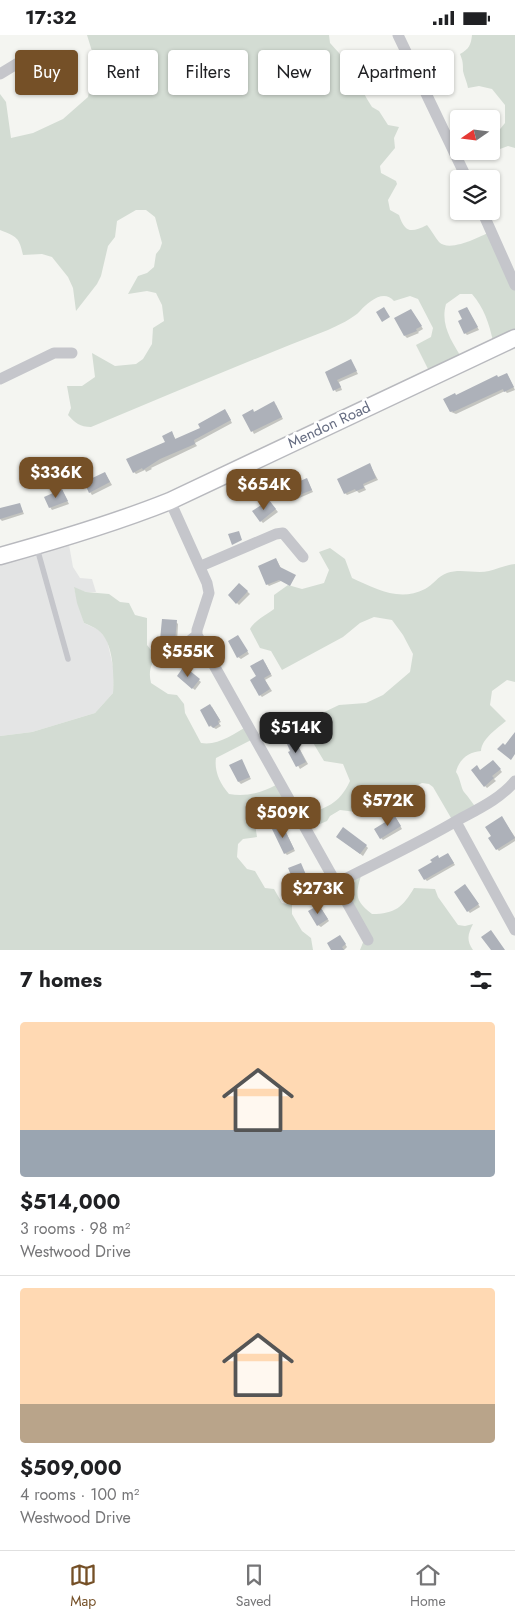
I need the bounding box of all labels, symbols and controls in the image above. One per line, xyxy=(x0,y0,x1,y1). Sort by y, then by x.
text: 17:32 xyxy=(25,4,77,31)
chip: Buy xyxy=(15,50,78,95)
chip: Rent xyxy=(88,50,158,95)
chip: Filters xyxy=(168,50,248,95)
chip: New xyxy=(258,50,330,95)
chip: Apartment xyxy=(340,50,454,95)
north arrow xyxy=(450,110,500,160)
map controls xyxy=(450,110,500,220)
button: layers xyxy=(450,170,500,220)
street label: Mendon Road xyxy=(284,396,374,454)
pin: $336K xyxy=(21,457,91,499)
text: $336K xyxy=(30,461,82,484)
pin: $654K xyxy=(229,469,299,511)
text: $654K xyxy=(237,473,291,496)
pin: $555K xyxy=(153,635,223,678)
text: $555K xyxy=(162,640,214,663)
pin: $514K xyxy=(261,711,331,754)
text: $514K xyxy=(271,716,321,739)
pin: $572K xyxy=(353,785,423,827)
text: $572K xyxy=(362,789,414,812)
pin: $509K xyxy=(248,797,318,839)
text: $509K xyxy=(257,801,309,824)
pin: $273K xyxy=(283,873,353,915)
text: $273K xyxy=(292,877,344,900)
text: 7 homes xyxy=(20,965,102,995)
icon: filters xyxy=(467,966,495,994)
icon: home xyxy=(213,1055,303,1145)
text: $514,000 xyxy=(20,1187,120,1217)
text: 3 rooms · 98 m² xyxy=(20,1217,130,1240)
text: Westwood Drive xyxy=(20,1240,131,1263)
icon: home xyxy=(213,1320,303,1410)
text: $509,000 xyxy=(20,1453,122,1483)
text: 4 rooms · 100 m² xyxy=(20,1483,139,1506)
text: Westwood Drive xyxy=(20,1506,131,1529)
tab: Map xyxy=(69,1561,97,1611)
tab: Saved xyxy=(236,1561,271,1611)
tab: Home xyxy=(410,1561,446,1611)

